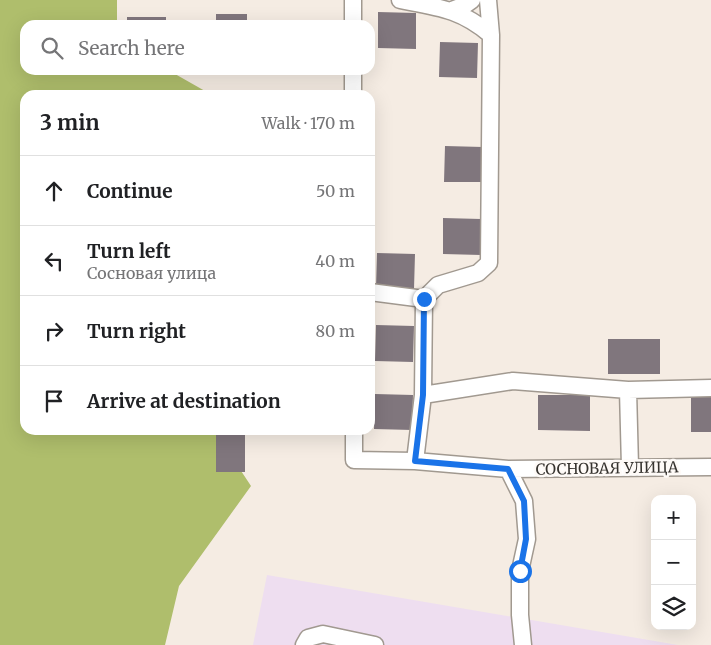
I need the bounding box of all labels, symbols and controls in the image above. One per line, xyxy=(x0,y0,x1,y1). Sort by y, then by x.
search box xyxy=(20,20,375,75)
icon: search xyxy=(38,34,66,62)
text: Search here xyxy=(78,36,185,60)
text: 3 min xyxy=(40,109,99,136)
text: Walk · 170 m xyxy=(262,113,355,133)
icon: ahead xyxy=(40,177,68,205)
text: Continue xyxy=(87,179,173,203)
text: 50 m xyxy=(316,181,355,201)
text: Turn left xyxy=(87,239,171,263)
icon: left xyxy=(40,247,68,275)
text: 40 m xyxy=(315,251,355,271)
text: Сосновая улица xyxy=(87,263,216,283)
route end xyxy=(413,288,436,311)
icon: right xyxy=(40,317,68,345)
text: Turn right xyxy=(87,319,186,343)
text: 80 m xyxy=(316,321,355,341)
icon: arrive xyxy=(40,387,68,415)
text: Arrive at destination xyxy=(87,389,281,413)
street label: СОСНОВАЯ УЛИЦА xyxy=(535,457,679,479)
map controls xyxy=(651,495,696,630)
button: + xyxy=(651,495,696,540)
button: − xyxy=(651,540,696,585)
route start xyxy=(509,560,532,583)
button: layers xyxy=(651,585,696,630)

